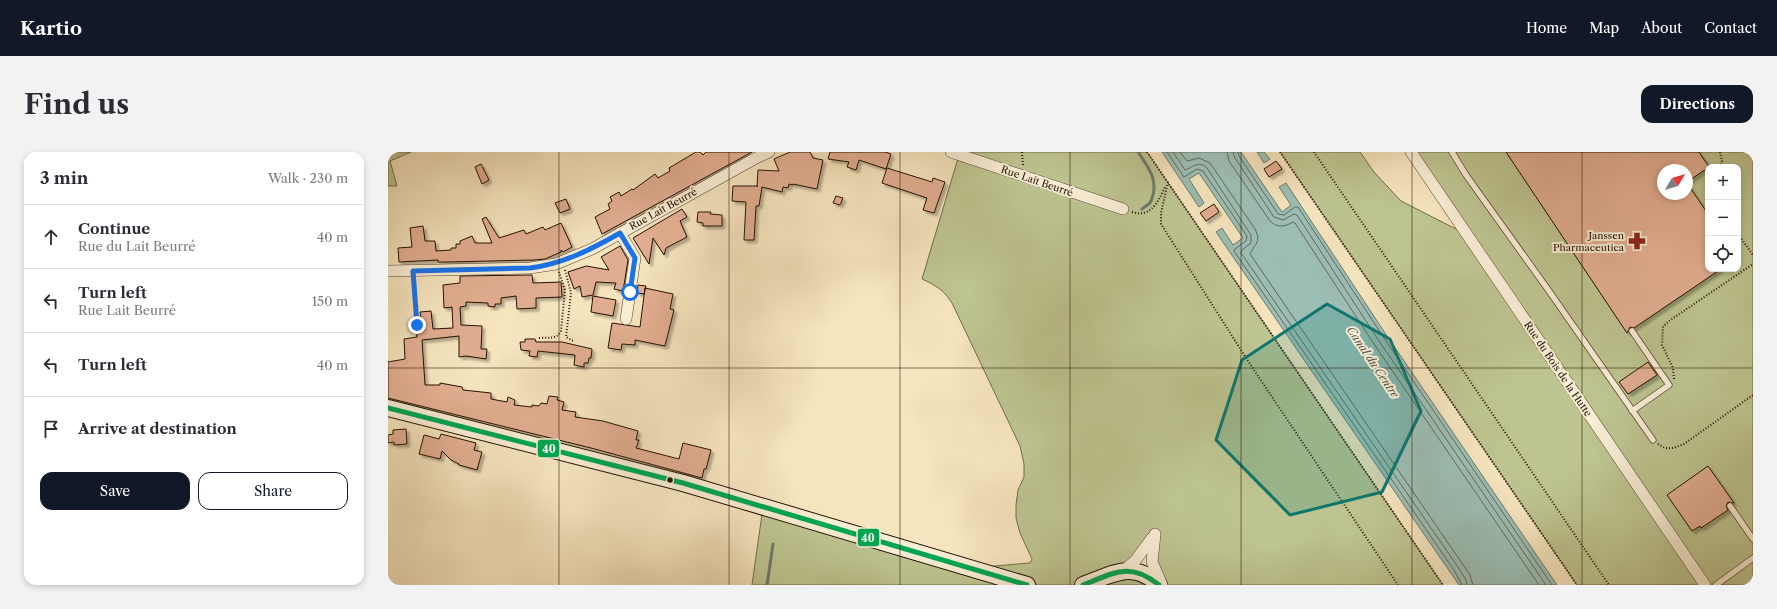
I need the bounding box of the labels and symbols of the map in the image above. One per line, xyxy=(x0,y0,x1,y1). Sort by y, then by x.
street label: Rue Lait Beurré xyxy=(999,163,1075,200)
north arrow xyxy=(1657,164,1693,200)
street label: Rue Lait Beurré xyxy=(627,185,699,233)
place label: Janssen Pharmaceutica xyxy=(1553,229,1625,254)
pharmacy icon: Janssen Pharmaceutica xyxy=(1627,231,1647,251)
route start xyxy=(621,283,639,301)
route end xyxy=(408,316,426,334)
street label: Rue du Bois de la Hutte xyxy=(1521,319,1595,419)
water label: Canal du Centre xyxy=(1344,324,1402,401)
line badge: 40 xyxy=(537,439,560,458)
text: 40 xyxy=(542,442,556,456)
unlabelled marker xyxy=(665,475,675,485)
line badge: 40 xyxy=(857,528,880,547)
text: 40 xyxy=(861,531,875,545)

